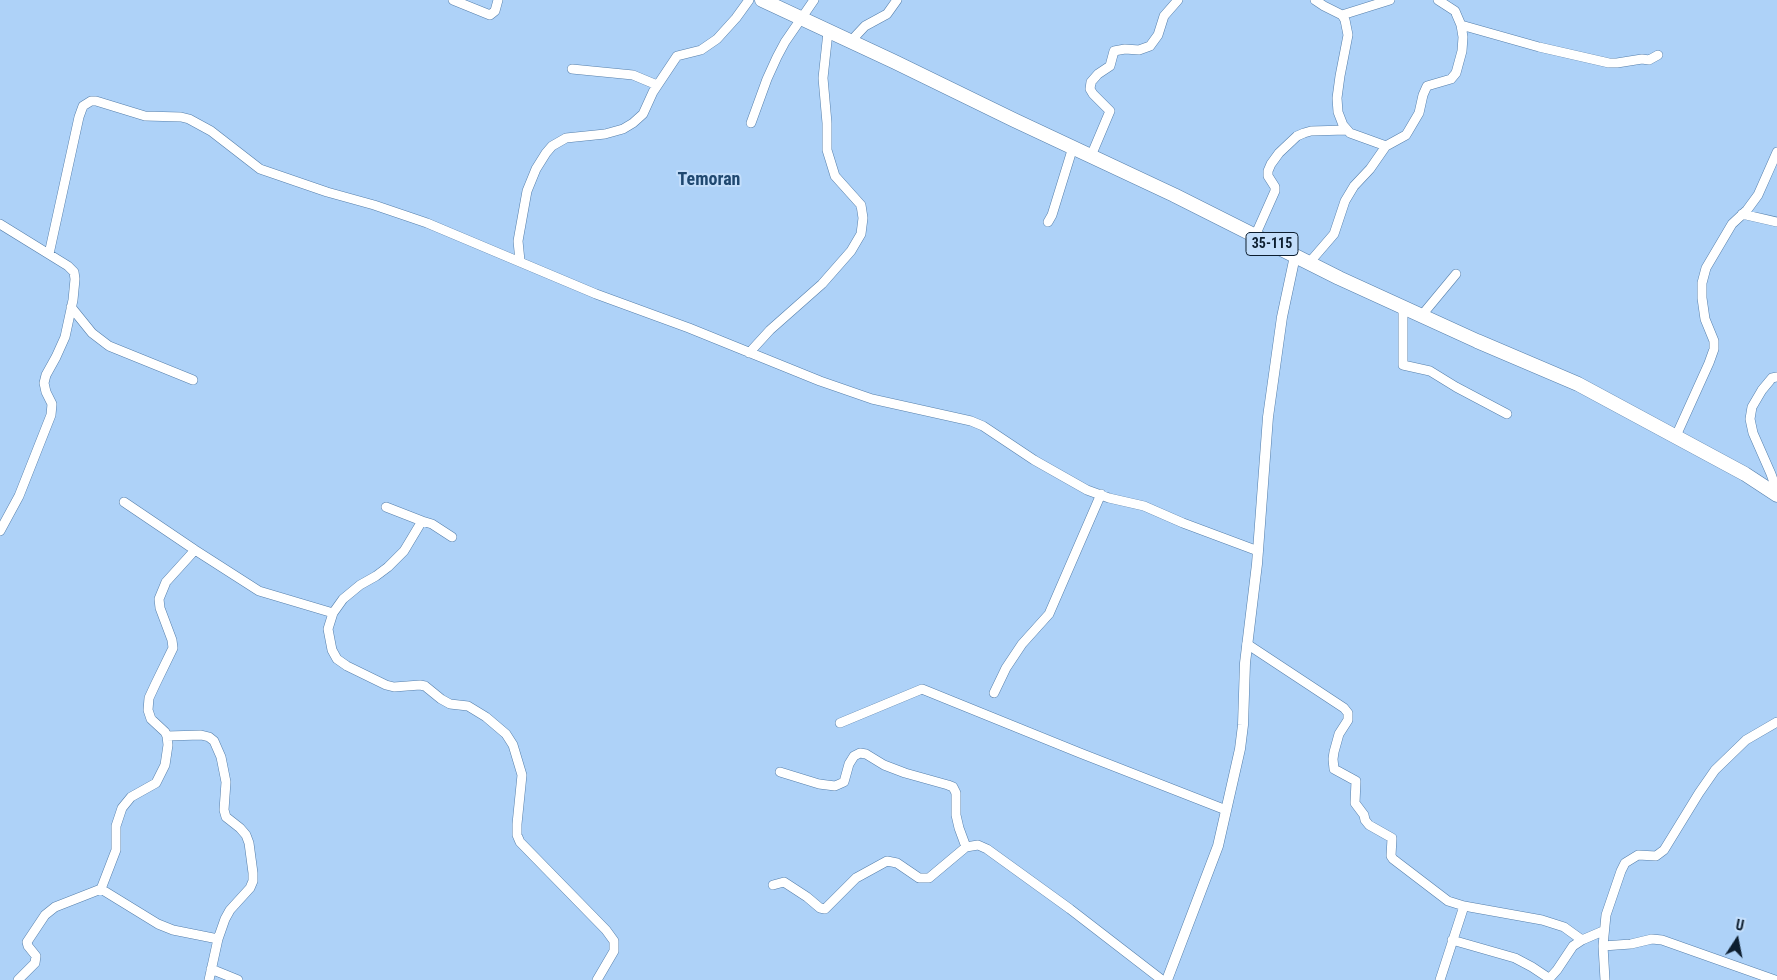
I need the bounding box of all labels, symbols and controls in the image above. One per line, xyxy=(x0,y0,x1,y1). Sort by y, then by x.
district label: Temoran xyxy=(678,169,740,191)
road number: 35-115 xyxy=(1246,232,1298,255)
north arrow xyxy=(1712,915,1762,965)
text: U xyxy=(1734,917,1745,934)

